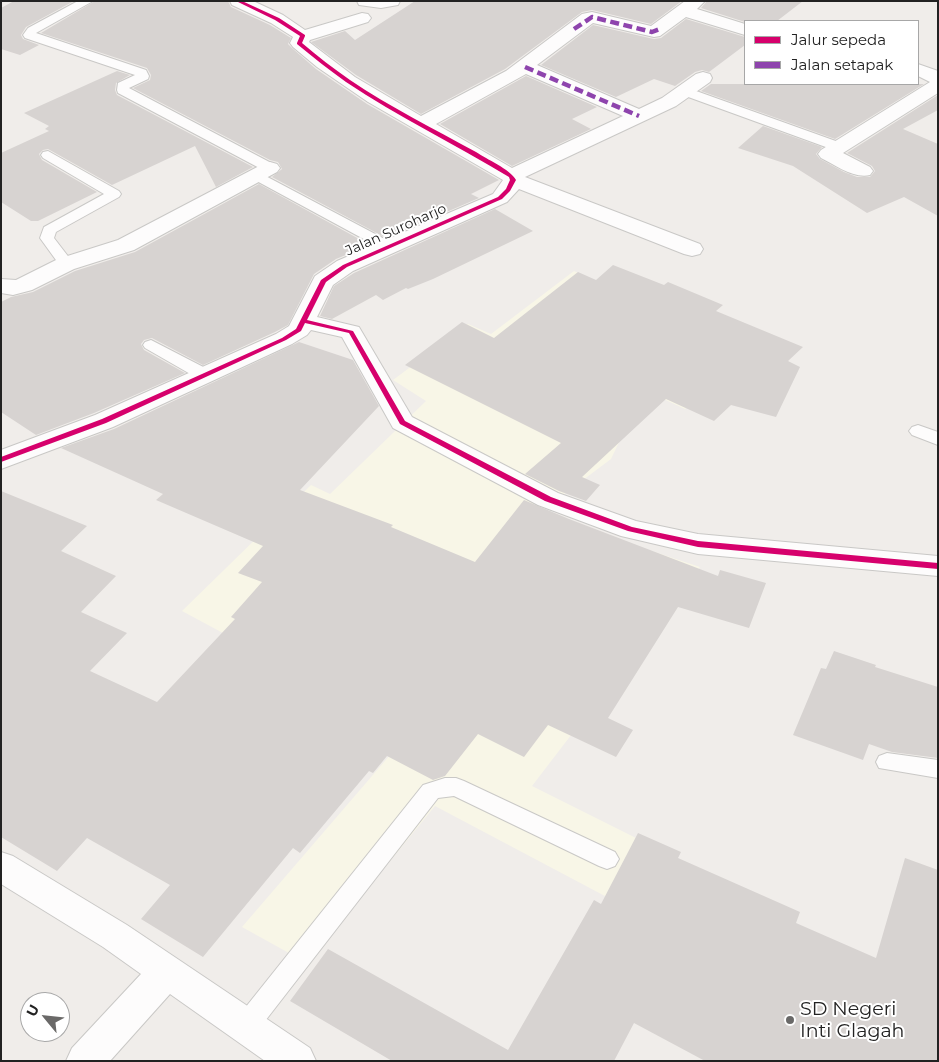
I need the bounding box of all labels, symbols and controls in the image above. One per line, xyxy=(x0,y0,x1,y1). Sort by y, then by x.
legend xyxy=(744,20,919,85)
text: Jalur sepeda xyxy=(791,30,886,49)
text: Jalan setapak xyxy=(791,55,893,74)
street label: Jalan Suroharjo xyxy=(343,200,449,260)
north arrow xyxy=(20,992,70,1042)
place label: SD Negeri Inti Glagah xyxy=(800,998,904,1042)
text: U xyxy=(22,1001,43,1020)
marker: SD Negeri Inti Glagah xyxy=(784,1014,796,1026)

